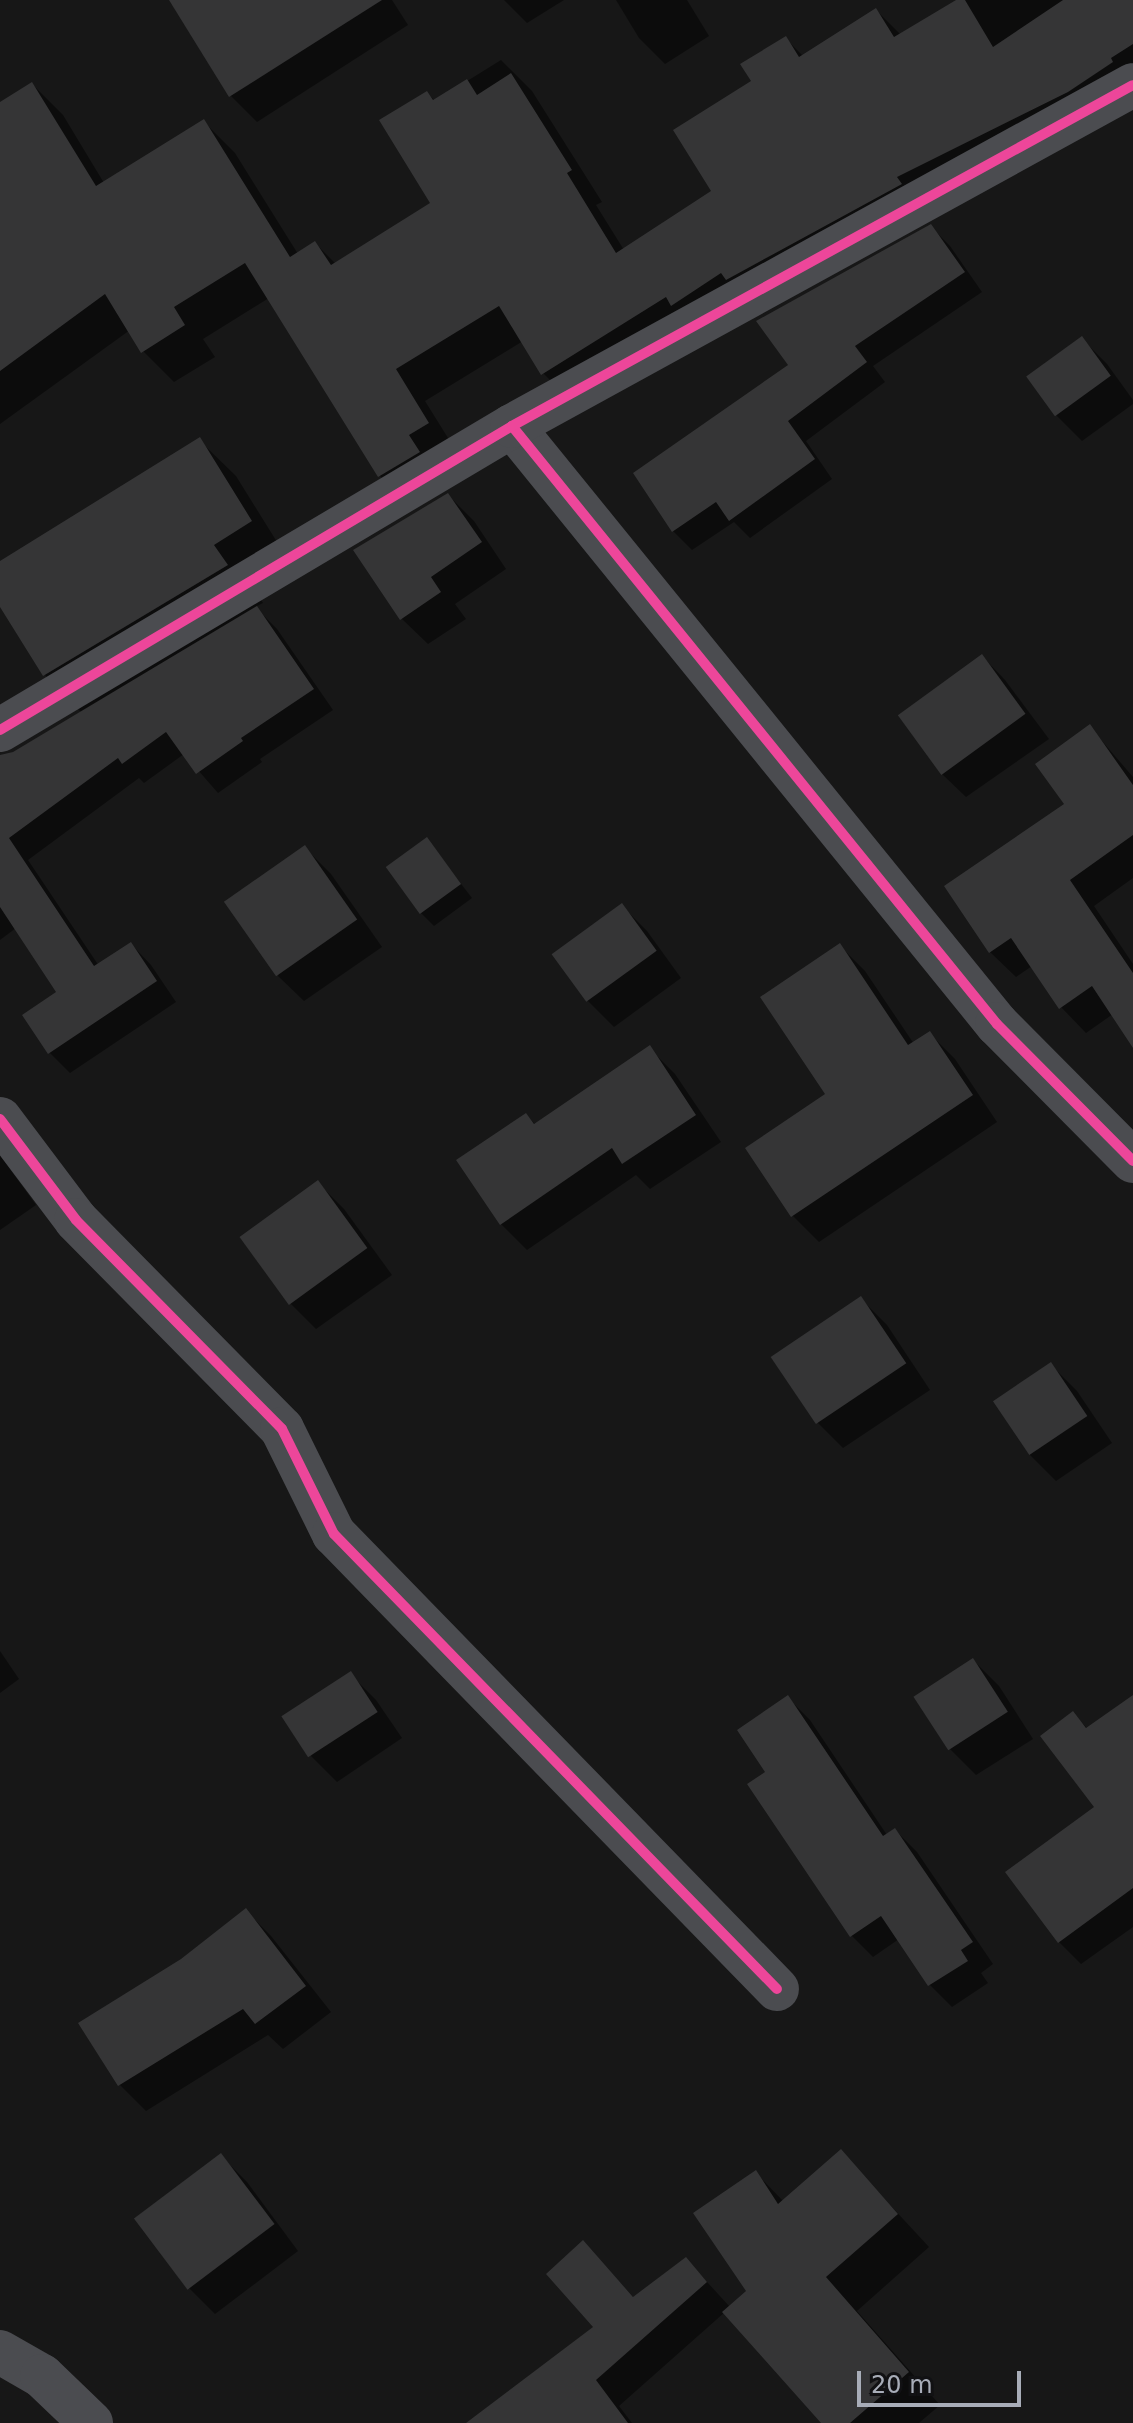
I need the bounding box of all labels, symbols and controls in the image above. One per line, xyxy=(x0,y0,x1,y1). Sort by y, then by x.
scale bar xyxy=(861,2355,1025,2405)
text: 20 m xyxy=(871,2371,933,2399)

